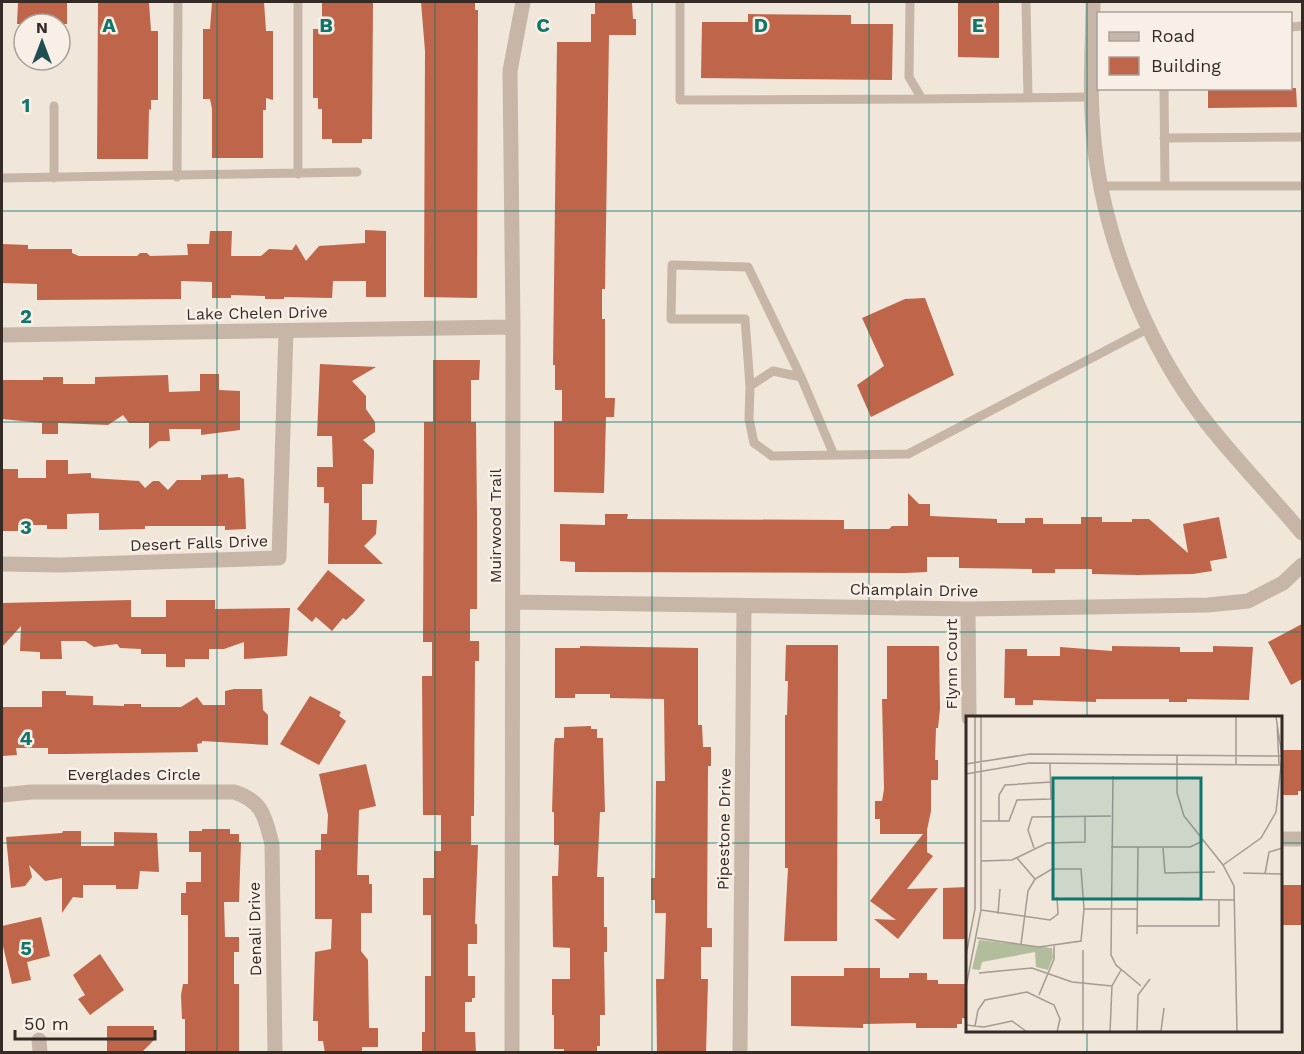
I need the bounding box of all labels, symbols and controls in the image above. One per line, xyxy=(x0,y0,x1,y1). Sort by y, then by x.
north arrow xyxy=(12,12,72,72)
legend xyxy=(1097,12,1292,90)
text: A xyxy=(102,13,116,37)
text: B xyxy=(319,13,333,37)
text: C xyxy=(536,13,550,37)
text: D xyxy=(754,13,768,37)
text: E xyxy=(972,13,984,37)
text: N xyxy=(36,18,48,37)
text: Road xyxy=(1151,25,1195,46)
text: Building xyxy=(1151,55,1221,76)
text: 1 xyxy=(22,93,30,117)
street label: Lake Chelen Drive xyxy=(186,302,328,324)
text: 2 xyxy=(20,304,32,328)
street label: Muirwood Trail xyxy=(486,469,505,583)
text: 3 xyxy=(20,515,32,539)
street label: Desert Falls Drive xyxy=(130,531,268,555)
street label: Champlain Drive xyxy=(850,579,978,601)
street label: Flynn Court xyxy=(942,618,961,709)
inset map xyxy=(966,716,1283,1033)
text: 4 xyxy=(20,726,33,750)
street label: Everglades Circle xyxy=(67,765,201,784)
street label: Pipestone Drive xyxy=(713,768,735,890)
street label: Denali Drive xyxy=(245,882,265,976)
text: 5 xyxy=(20,936,32,960)
scale bar xyxy=(15,1003,154,1041)
text: 50 m xyxy=(24,1013,69,1034)

